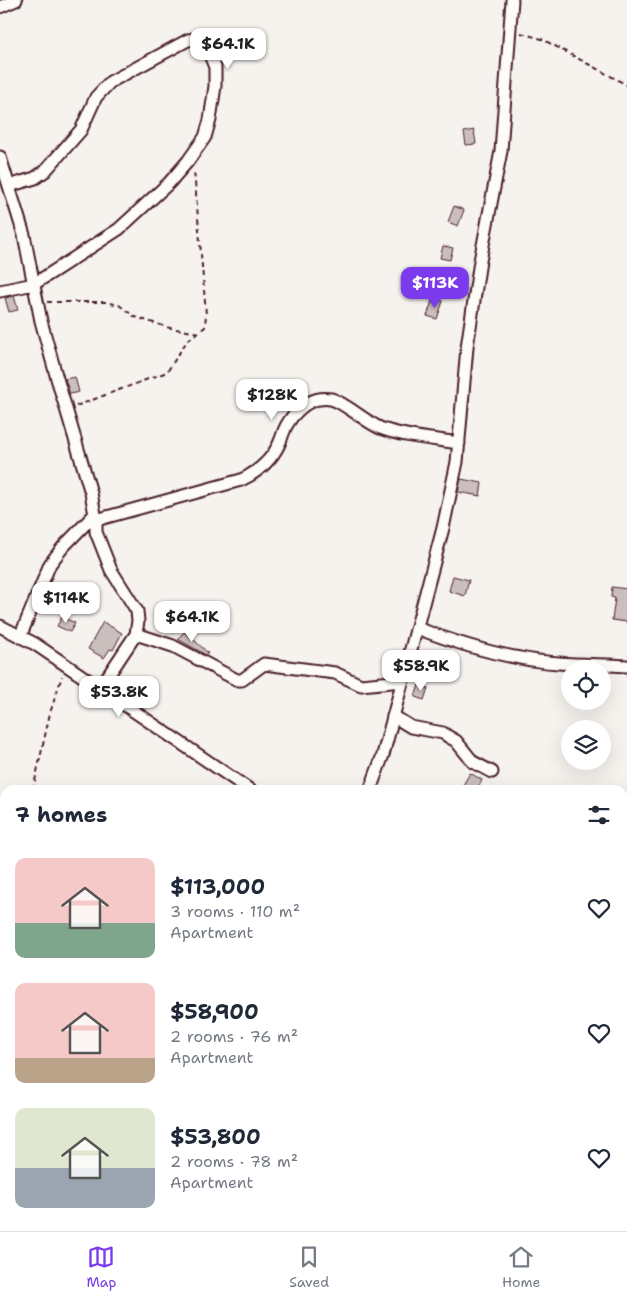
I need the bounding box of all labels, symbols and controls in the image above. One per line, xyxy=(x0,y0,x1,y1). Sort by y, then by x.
pin: $64.1K xyxy=(187,28,269,70)
text: $64.1K xyxy=(201,33,255,54)
pin: $113K xyxy=(400,266,470,309)
text: $113K xyxy=(412,272,458,293)
pin: $128K xyxy=(237,378,307,421)
text: $128K xyxy=(247,384,297,405)
pin: $114K xyxy=(31,582,101,624)
text: $114K xyxy=(43,587,89,608)
pin: $64.1K xyxy=(151,600,233,643)
text: $64.1K xyxy=(165,606,219,627)
pin: $58.9K xyxy=(380,650,462,692)
text: $58.9K xyxy=(393,655,449,676)
map controls xyxy=(561,660,611,770)
button: locate xyxy=(561,660,611,710)
pin: $53.8K xyxy=(78,676,160,718)
text: $53.8K xyxy=(90,681,148,702)
button: layers xyxy=(561,720,611,770)
text: 7 homes xyxy=(15,801,107,829)
icon: filters xyxy=(585,801,613,829)
text: $113,000 xyxy=(170,873,265,901)
icon: home xyxy=(55,878,115,938)
icon: heart xyxy=(585,894,613,922)
text: 3 rooms · 110 m² xyxy=(170,901,300,922)
text: Apartment xyxy=(170,922,253,943)
text: $58,900 xyxy=(170,998,259,1026)
icon: home xyxy=(55,1003,115,1063)
icon: heart xyxy=(585,1019,613,1047)
text: 2 rooms · 76 m² xyxy=(170,1026,298,1047)
text: Apartment xyxy=(170,1047,253,1068)
text: $53,800 xyxy=(170,1123,261,1151)
icon: home xyxy=(55,1128,115,1188)
icon: heart xyxy=(585,1144,613,1172)
text: 2 rooms · 78 m² xyxy=(170,1151,298,1172)
text: Apartment xyxy=(170,1172,253,1193)
tab: Map xyxy=(86,1243,116,1291)
tab: Saved xyxy=(289,1243,329,1291)
tab: Home xyxy=(502,1243,541,1291)

